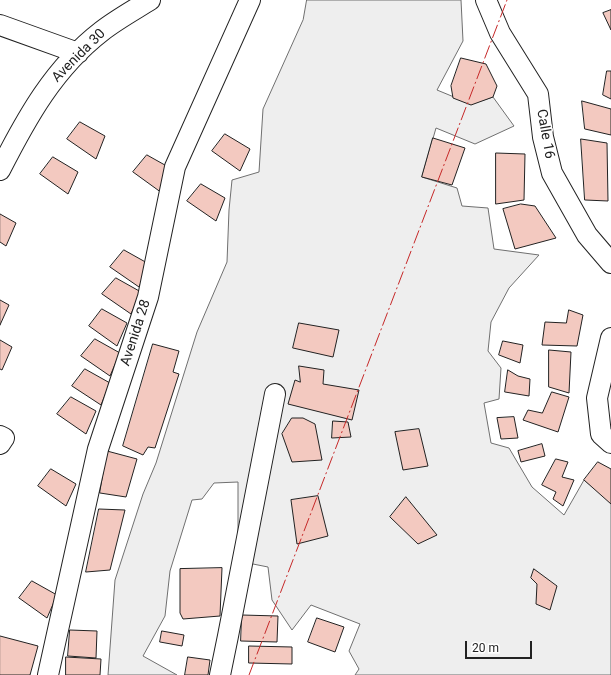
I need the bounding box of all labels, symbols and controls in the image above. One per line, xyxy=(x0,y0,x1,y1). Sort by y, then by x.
street label: Avenida 30 xyxy=(49,26,109,86)
street label: Calle 16 xyxy=(532,108,558,160)
street label: Avenida 28 xyxy=(117,298,155,368)
scale bar xyxy=(467,633,534,659)
text: 20 m xyxy=(472,641,499,655)

